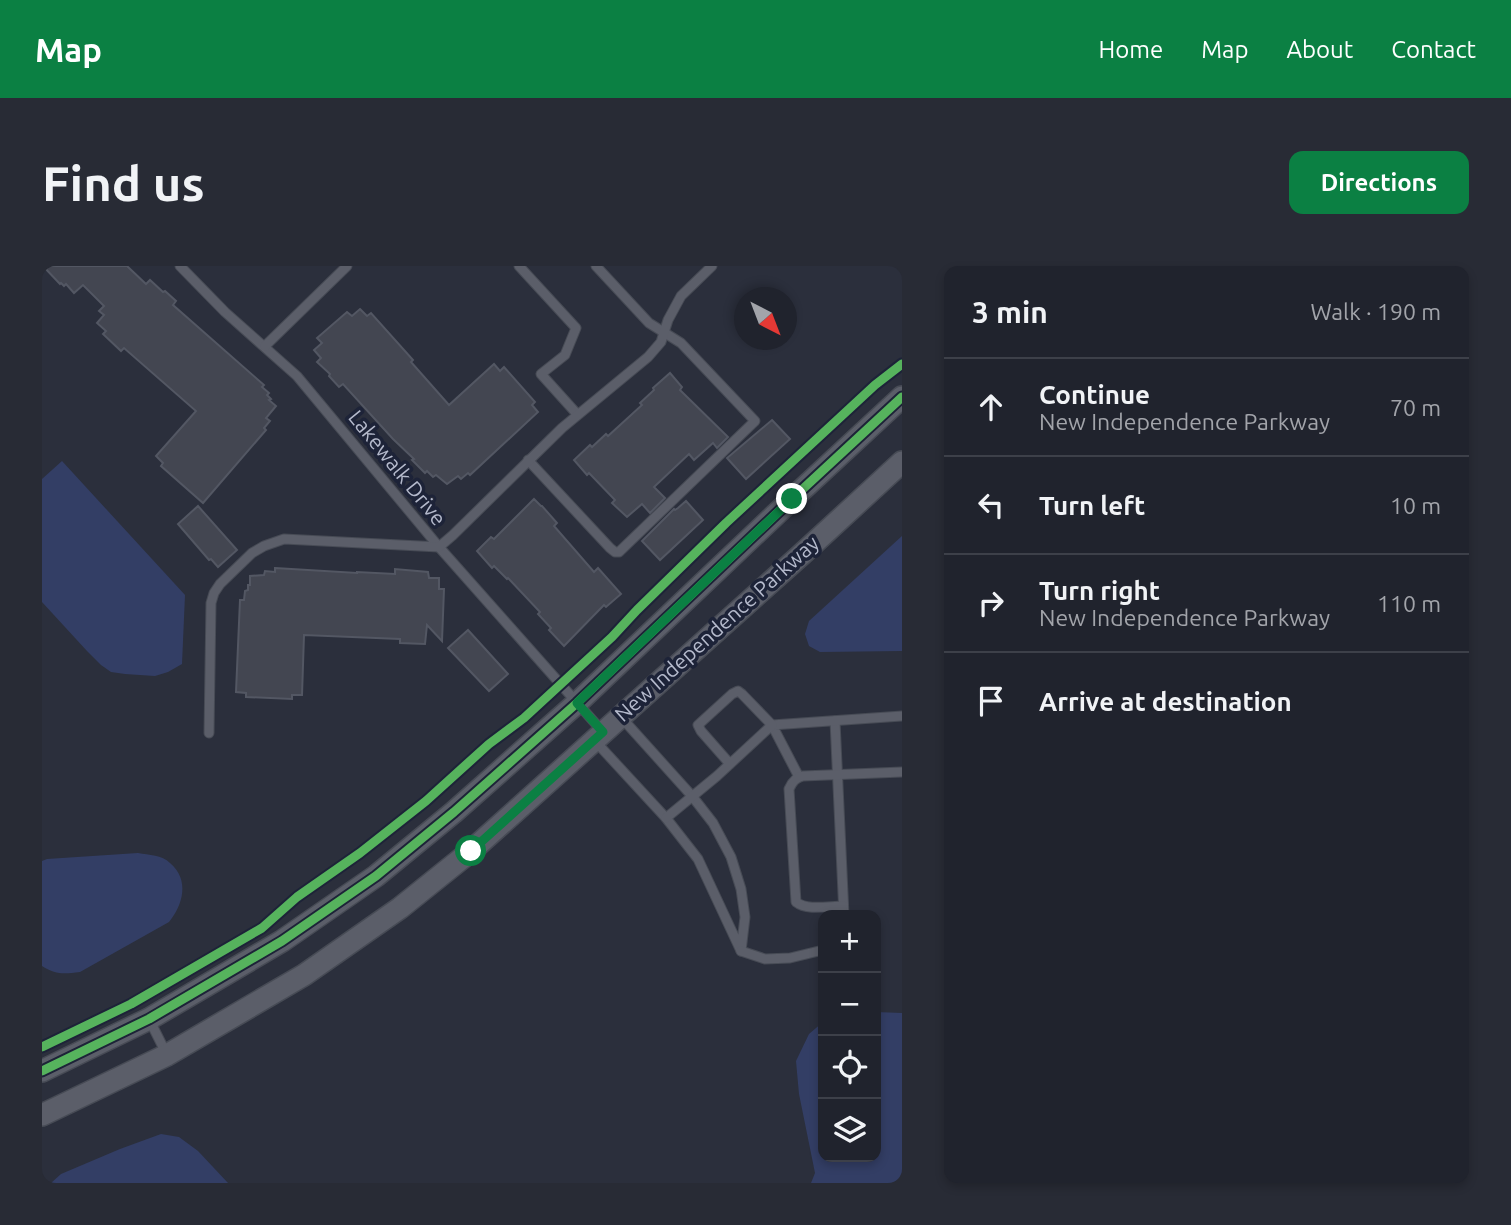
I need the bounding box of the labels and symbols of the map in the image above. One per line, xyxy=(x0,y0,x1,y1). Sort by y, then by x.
north arrow xyxy=(734,287,797,350)
street label: Lakewalk Drive xyxy=(344,405,451,530)
route end xyxy=(776,483,807,514)
street label: New Independence Parkway xyxy=(610,530,823,726)
route start xyxy=(455,835,486,866)

